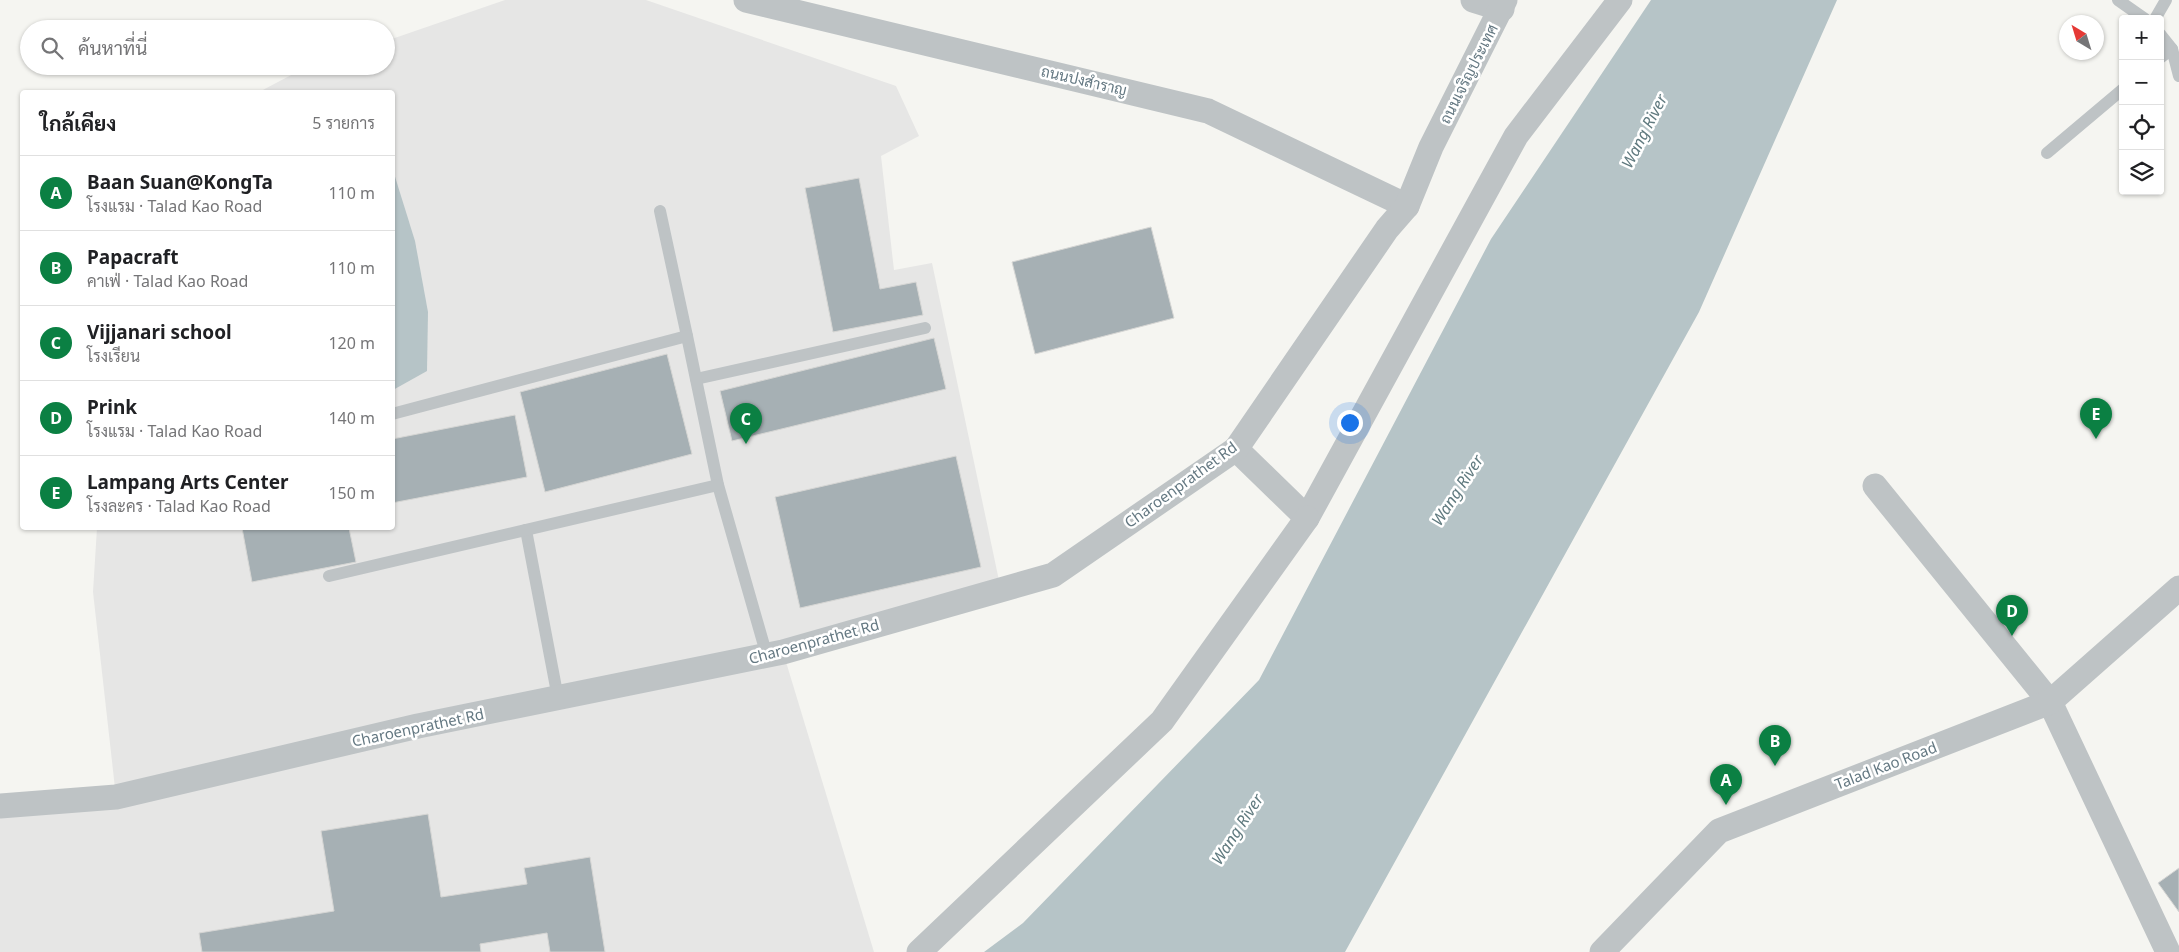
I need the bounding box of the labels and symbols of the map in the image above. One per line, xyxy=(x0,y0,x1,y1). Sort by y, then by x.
north arrow xyxy=(2059,15,2104,60)
street label: ถนนเจริญประเทศ xyxy=(1434,20,1502,127)
street label: ถนนปงสำราญ xyxy=(1039,60,1129,100)
water label: Wang River xyxy=(1616,90,1672,172)
pin: E xyxy=(2080,398,2112,439)
pin: C xyxy=(730,403,762,444)
your location xyxy=(1337,410,1363,436)
street label: Charoenprathet Rd xyxy=(1120,437,1241,532)
water label: Wang River xyxy=(1426,450,1488,530)
pin: D xyxy=(1996,595,2028,636)
street label: Charoenprathet Rd xyxy=(746,614,881,668)
street label: Charoenprathet Rd xyxy=(350,703,486,751)
pin: B xyxy=(1759,725,1791,766)
street label: Talad Kao Road xyxy=(1832,736,1939,794)
pin: A xyxy=(1710,764,1742,805)
water label: Wang River xyxy=(1206,789,1268,869)

